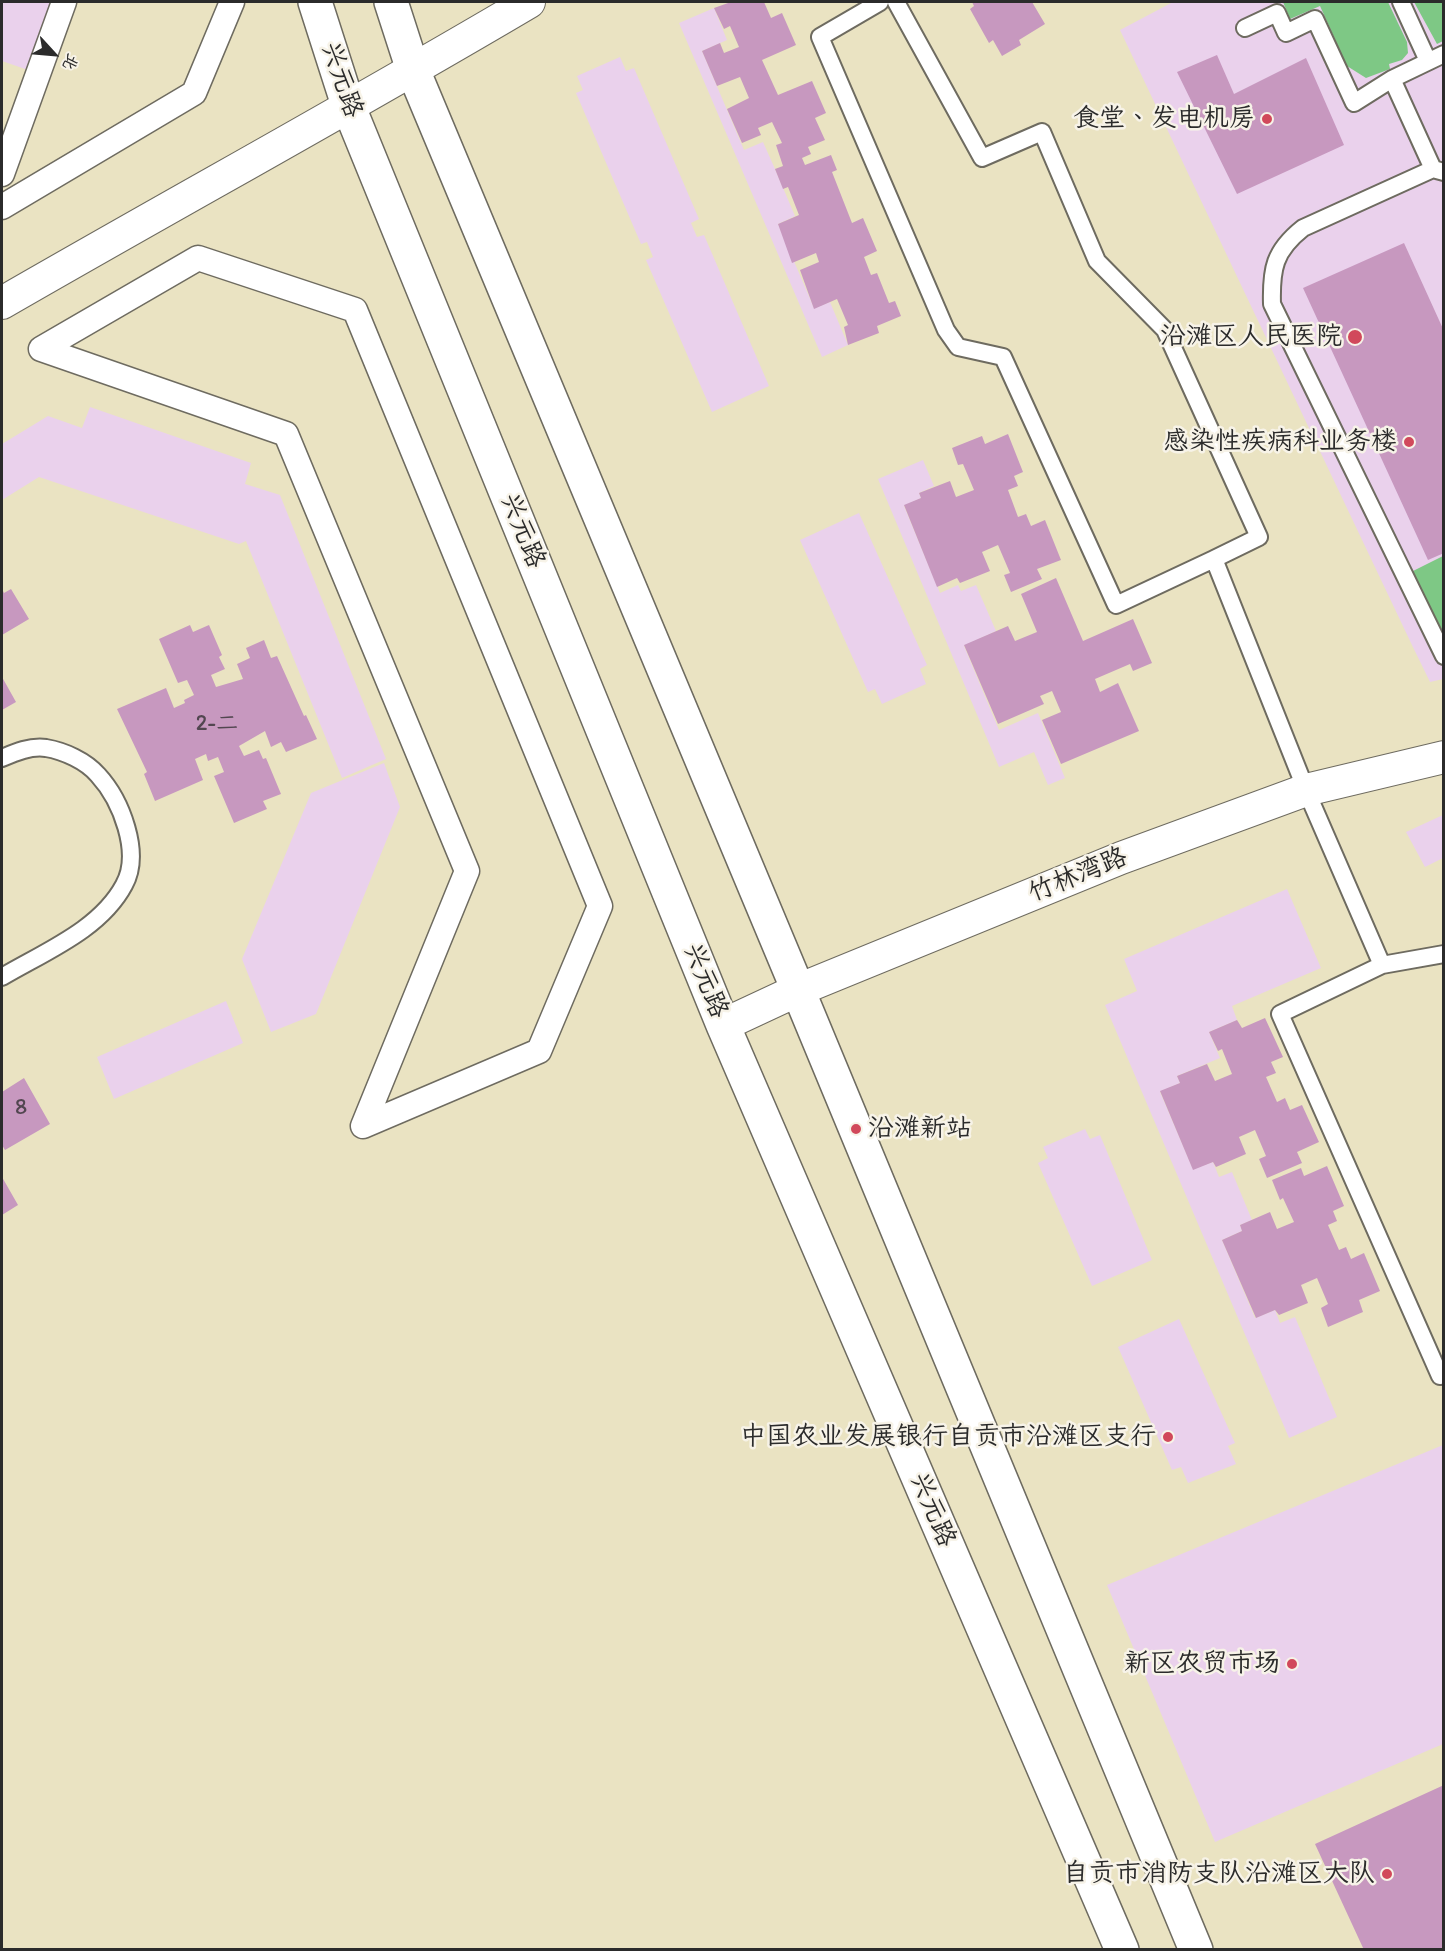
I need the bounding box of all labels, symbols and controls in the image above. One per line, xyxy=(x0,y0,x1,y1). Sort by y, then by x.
north arrow xyxy=(24,24,84,84)
street label: 兴元路 xyxy=(314,38,368,122)
text: 北 xyxy=(59,51,83,73)
place label: 食堂、发电机房 xyxy=(1073,103,1255,135)
marker: 食堂、发电机房 xyxy=(1260,112,1274,126)
place label: 沿滩区人民医院 xyxy=(1160,321,1342,353)
marker: 沿滩区人民医院 xyxy=(1346,328,1364,346)
place label: 感染性疾病科业务楼 xyxy=(1163,426,1397,458)
marker: 感染性疾病科业务楼 xyxy=(1402,435,1416,449)
street label: 兴元路 xyxy=(493,489,551,573)
house number: 2-二 xyxy=(196,711,238,737)
street label: 竹林湾路 xyxy=(1024,842,1132,910)
street label: 兴元路 xyxy=(676,939,734,1023)
house number: 8 xyxy=(15,1095,27,1121)
place label: 沿滩新站 xyxy=(868,1113,972,1145)
marker: 沿滩新站 xyxy=(849,1122,863,1136)
place label: 中国农业发展银行自贡市沿滩区支行 xyxy=(740,1421,1156,1453)
marker: 中国农业发展银行自贡市沿滩区支行 xyxy=(1161,1430,1175,1444)
street label: 兴元路 xyxy=(902,1468,962,1552)
place label: 新区农贸市场 xyxy=(1124,1648,1280,1680)
marker: 新区农贸市场 xyxy=(1285,1657,1299,1671)
place label: 自贡市消防支队沿滩区大队 xyxy=(1063,1858,1375,1890)
marker: 自贡市消防支队沿滩区大队 xyxy=(1380,1867,1394,1881)

